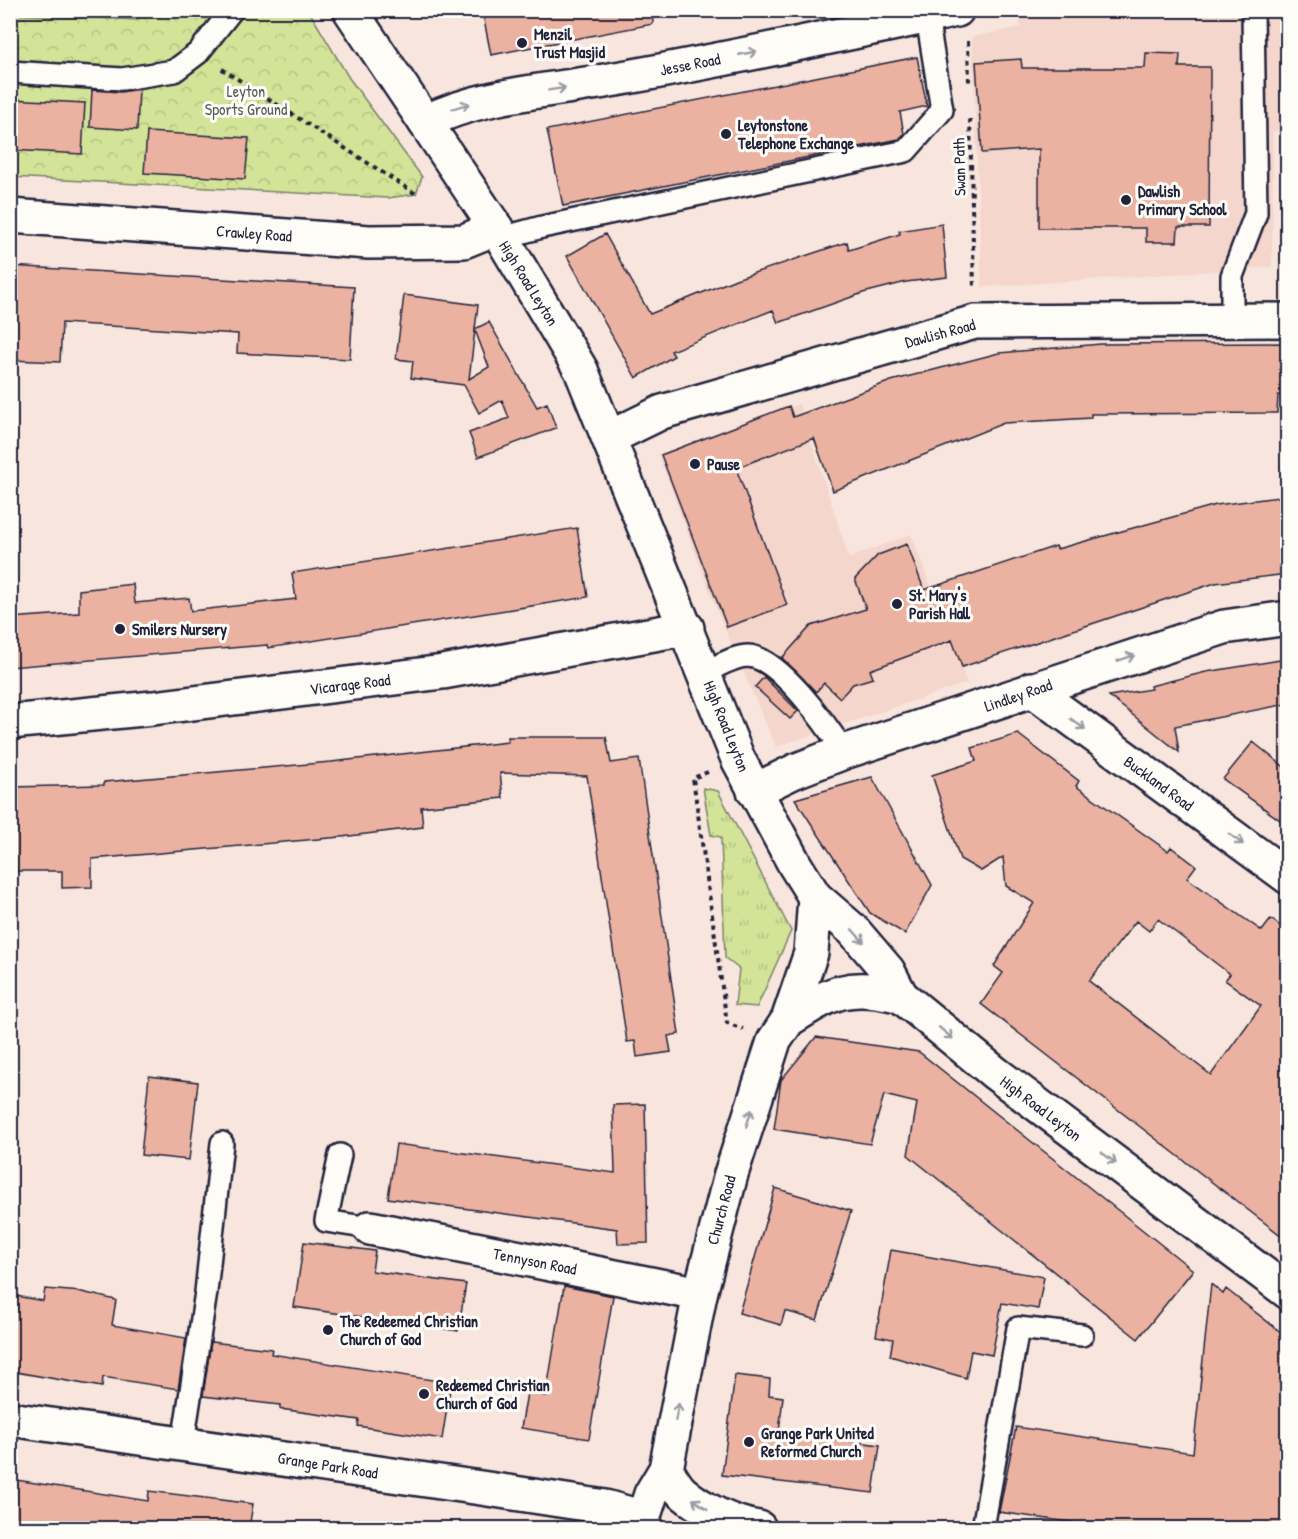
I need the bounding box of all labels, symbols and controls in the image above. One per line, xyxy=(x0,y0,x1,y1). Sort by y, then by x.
place label: Menzil Trust Masjid xyxy=(533,23,606,63)
marker: Menzil Trust Masjid xyxy=(515,36,529,50)
street label: Jesse Road xyxy=(658,47,722,81)
one-way arrow xyxy=(738,47,757,58)
park label: Leyton Sports Ground xyxy=(205,80,287,120)
one-way arrow xyxy=(546,83,566,94)
one-way arrow xyxy=(451,100,470,111)
place label: Leytonstone Telephone Exchange xyxy=(737,114,855,155)
marker: Leytonstone Telephone Exchange xyxy=(719,127,733,141)
street label: Swan Path xyxy=(947,137,971,196)
place label: Dawlish Primary School xyxy=(1138,180,1227,221)
marker: Dawlish Primary School xyxy=(1119,193,1133,207)
street label: Crawley Road xyxy=(215,219,293,247)
street label: High Road Leyton xyxy=(494,236,564,330)
street label: Dawlish Road xyxy=(902,313,978,353)
place label: Pause xyxy=(707,453,741,475)
marker: Pause xyxy=(688,457,702,471)
place label: St. Mary's Parish Hall xyxy=(909,584,971,624)
marker: St. Mary's Parish Hall xyxy=(890,597,904,611)
place label: Smilers Nursery xyxy=(132,618,227,641)
marker: Smilers Nursery xyxy=(113,622,127,636)
one-way arrow xyxy=(1116,652,1135,663)
street label: Vicarage Road xyxy=(309,668,391,700)
street label: Lindley Road xyxy=(981,673,1055,717)
street label: High Road Leyton xyxy=(699,677,755,775)
one-way arrow xyxy=(1069,718,1085,730)
street label: Buckland Road xyxy=(1120,750,1198,816)
one-way arrow xyxy=(1227,832,1243,845)
one-way arrow xyxy=(851,929,865,944)
one-way arrow xyxy=(938,1026,953,1040)
street label: High Road Leyton xyxy=(996,1070,1086,1146)
one-way arrow xyxy=(744,1109,755,1128)
one-way arrow xyxy=(1100,1152,1116,1165)
street label: Church Road xyxy=(701,1173,741,1247)
street label: Tennyson Road xyxy=(491,1242,579,1280)
place label: The Redeemed Christian Church of God xyxy=(339,1310,478,1350)
marker: The Redeemed Christian Church of God xyxy=(321,1323,335,1337)
place label: Redeemed Christian Church of God xyxy=(436,1374,550,1414)
marker: Redeemed Christian Church of God xyxy=(417,1387,431,1401)
one-way arrow xyxy=(672,1403,683,1422)
place label: Grange Park United Reformed Church xyxy=(761,1422,874,1462)
marker: Grange Park United Reformed Church xyxy=(742,1435,756,1449)
street label: Grange Park Road xyxy=(276,1446,380,1484)
one-way arrow xyxy=(691,1497,708,1510)

